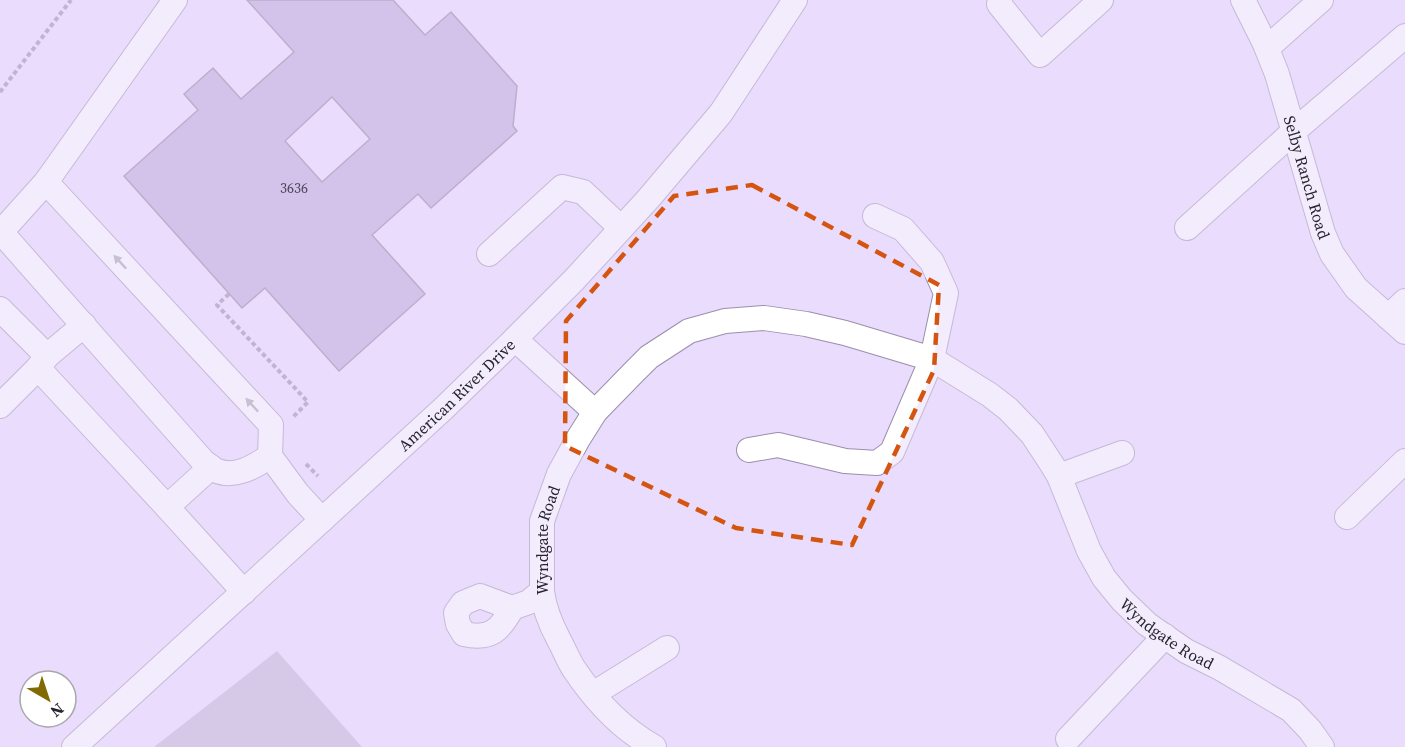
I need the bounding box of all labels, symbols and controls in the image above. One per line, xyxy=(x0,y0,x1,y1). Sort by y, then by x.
street label: Selby Ranch Road xyxy=(1279,113,1335,243)
house number: 3636 xyxy=(280,178,308,198)
one-way arrow xyxy=(113,254,127,269)
street label: American River Drive xyxy=(393,334,520,456)
one-way arrow xyxy=(246,398,259,413)
street label: Wyndgate Road xyxy=(531,482,565,595)
street label: Wyndgate Road xyxy=(1115,593,1218,674)
north arrow xyxy=(18,669,78,729)
text: N xyxy=(46,698,69,723)

